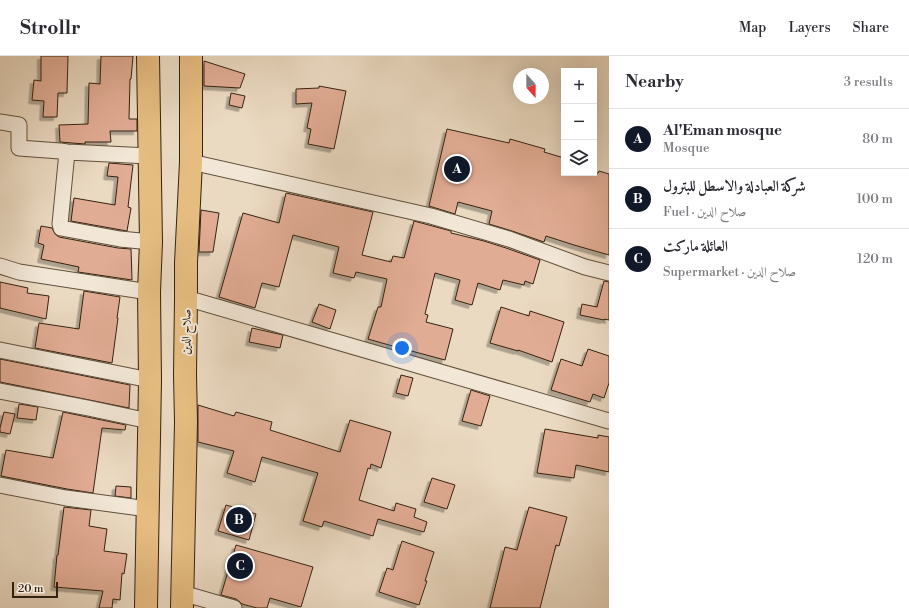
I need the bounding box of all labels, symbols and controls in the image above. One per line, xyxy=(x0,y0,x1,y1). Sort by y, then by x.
text: Strollr xyxy=(20,16,81,40)
text: Map xyxy=(739,19,766,37)
text: Layers xyxy=(788,19,831,37)
text: Share xyxy=(853,19,889,37)
north arrow xyxy=(513,68,549,104)
map controls xyxy=(561,68,597,176)
button: + xyxy=(561,68,597,104)
text: Nearby xyxy=(625,71,684,93)
text: 3 results xyxy=(844,74,893,90)
button: − xyxy=(561,104,597,140)
text: Al'Eman mosque xyxy=(663,121,782,140)
text: A xyxy=(633,131,643,147)
text: 80 m xyxy=(862,131,893,147)
button: layers xyxy=(561,140,597,176)
text: Mosque xyxy=(663,140,710,156)
pin: A xyxy=(444,154,470,184)
text: شركة العبادلة والاسطل للبترول xyxy=(663,177,806,196)
text: B xyxy=(633,191,643,207)
text: 100 m xyxy=(857,191,893,207)
text: Fuel · صلاح الدين xyxy=(663,204,746,220)
text: العائلة ماركت xyxy=(663,237,728,256)
text: C xyxy=(633,251,643,267)
text: 120 m xyxy=(857,251,893,267)
text: Supermarket · صلاح الدين xyxy=(663,264,796,280)
street label: صلاح الدين xyxy=(179,309,197,355)
your location xyxy=(392,338,412,358)
pin: B xyxy=(226,505,252,535)
pin: C xyxy=(227,551,253,581)
scale bar xyxy=(12,580,58,599)
text: 20 m xyxy=(18,582,43,596)

